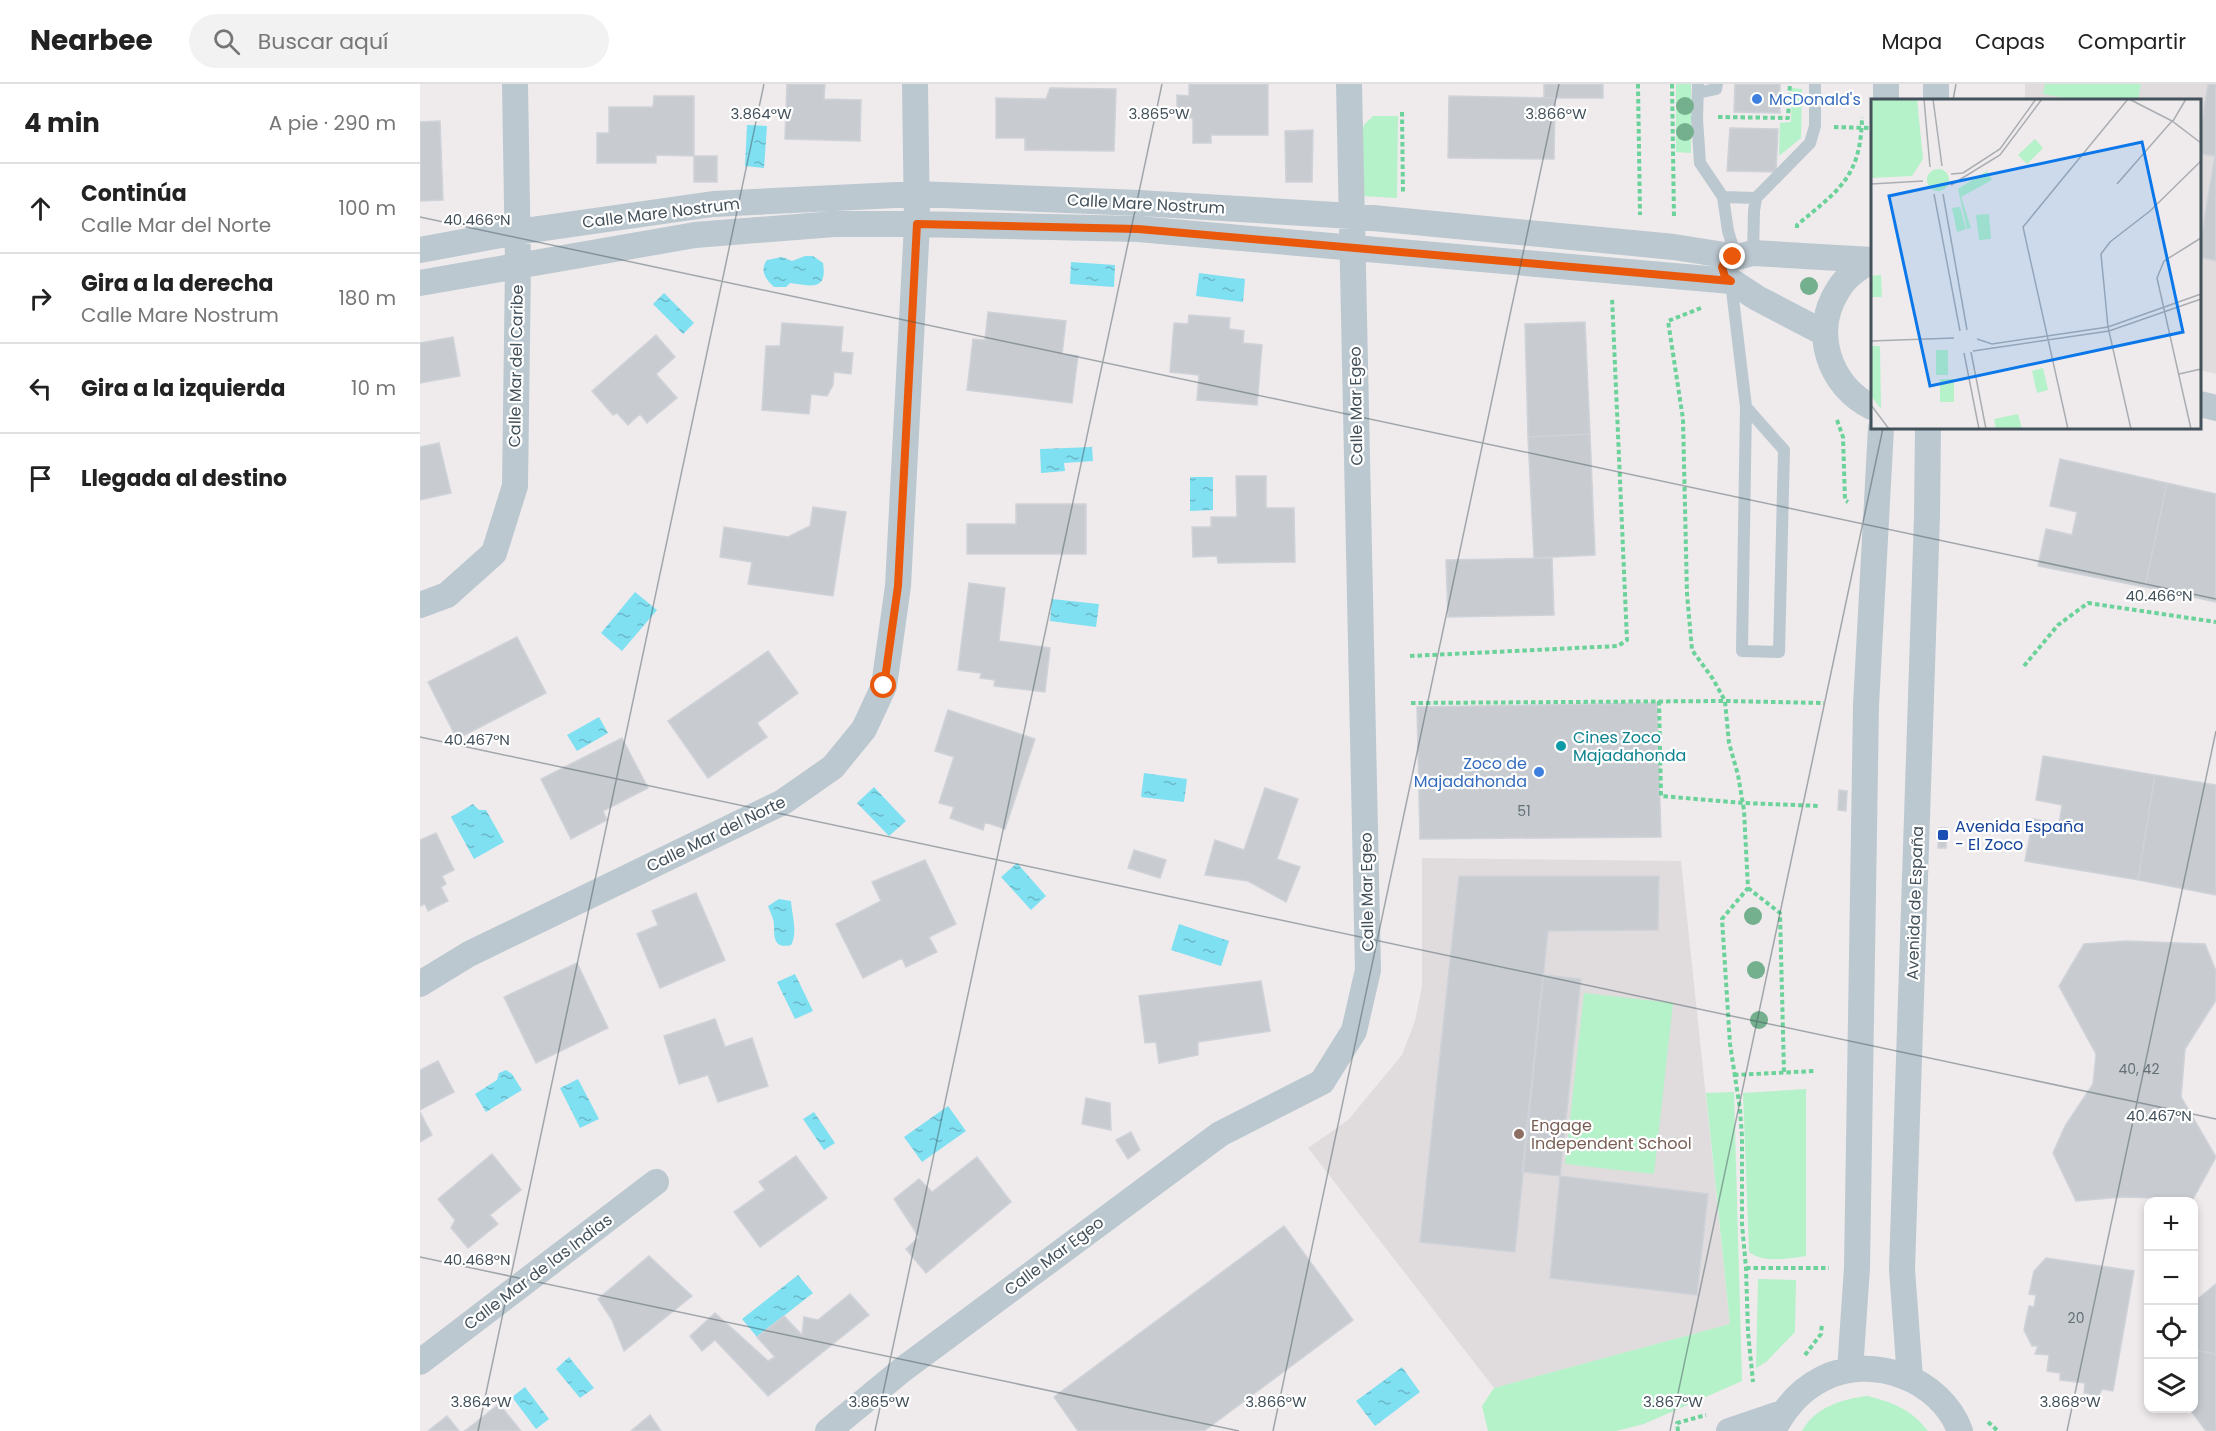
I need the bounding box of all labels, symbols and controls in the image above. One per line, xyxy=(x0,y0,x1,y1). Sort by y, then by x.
search box xyxy=(189,14,609,68)
text: Nearbee xyxy=(30,21,153,60)
icon: search xyxy=(210,25,243,58)
text: Buscar aquí xyxy=(258,26,388,57)
text: Mapa xyxy=(1881,27,1942,56)
text: Capas xyxy=(1975,27,2045,56)
text: Compartir xyxy=(2078,27,2186,56)
place label: McDonald's xyxy=(1769,88,1861,111)
marker: McDonald's xyxy=(1750,92,1764,106)
inset map xyxy=(1871,99,2201,429)
text: 3.864°W xyxy=(730,103,792,124)
text: 3.865°W xyxy=(1128,103,1190,124)
text: 3.866°W xyxy=(1525,103,1587,124)
text: 4 min xyxy=(24,105,100,141)
text: A pie · 290 m xyxy=(269,109,396,137)
text: Continúa xyxy=(81,178,187,209)
street label: Calle Mare Nostrum xyxy=(1066,188,1226,220)
icon: ahead xyxy=(24,192,57,225)
street label: Calle Mare Nostrum xyxy=(581,192,741,234)
text: 100 m xyxy=(339,194,396,222)
text: 40.466°N xyxy=(443,209,511,230)
text: Calle Mar del Norte xyxy=(81,211,271,239)
route end xyxy=(1719,243,1745,269)
text: Gira a la derecha xyxy=(81,268,274,299)
icon: right xyxy=(24,282,57,315)
text: 180 m xyxy=(338,284,396,312)
street label: Calle Mar del Caribe xyxy=(503,284,529,448)
text: Calle Mare Nostrum xyxy=(81,301,279,329)
street label: Calle Mar Egeo xyxy=(1343,346,1369,466)
icon: left xyxy=(24,372,57,405)
text: Gira a la izquierda xyxy=(81,373,285,404)
text: 10 m xyxy=(351,374,396,402)
icon: arrive xyxy=(24,462,57,495)
text: Llegada al destino xyxy=(81,463,287,494)
text: 40.466°N xyxy=(2125,585,2193,606)
route start xyxy=(870,672,896,698)
place label: Cines Zoco Majadahonda xyxy=(1573,726,1686,767)
text: 40.467°N xyxy=(444,729,510,750)
marker: Cines Zoco Majadahonda xyxy=(1554,739,1568,753)
place label: Zoco de Majadahonda xyxy=(1414,752,1527,793)
marker: Zoco de Majadahonda xyxy=(1532,765,1546,779)
street label: Calle Mar del Norte xyxy=(643,790,790,878)
house number: 51 xyxy=(1517,801,1531,821)
place label: Avenida España - El Zoco xyxy=(1955,815,2084,856)
street label: Avenida de España xyxy=(1901,826,1929,980)
marker: Avenida España - El Zoco xyxy=(1936,828,1950,842)
street label: Calle Mar Egeo xyxy=(1354,832,1380,952)
house number: 40, 42 xyxy=(2119,1059,2159,1079)
text: 40.467°N xyxy=(2126,1105,2192,1126)
place label: Engage Independent School xyxy=(1531,1114,1692,1155)
marker: Engage Independent School xyxy=(1512,1127,1526,1141)
map controls xyxy=(2144,1197,2198,1413)
button: + xyxy=(2144,1197,2198,1251)
street label: Calle Mar de las Indias xyxy=(459,1208,617,1336)
street label: Calle Mar Egeo xyxy=(999,1211,1109,1301)
text: 40.468°N xyxy=(443,1249,511,1270)
button: − xyxy=(2144,1251,2198,1305)
button: locate xyxy=(2144,1305,2198,1359)
house number: 20 xyxy=(2068,1308,2084,1328)
button: layers xyxy=(2144,1359,2198,1413)
text: 3.864°W xyxy=(450,1391,512,1412)
text: 3.865°W xyxy=(848,1391,910,1412)
text: 3.866°W xyxy=(1245,1391,1307,1412)
text: 3.867°W xyxy=(1643,1391,1703,1412)
text: 3.868°W xyxy=(2039,1391,2101,1412)

